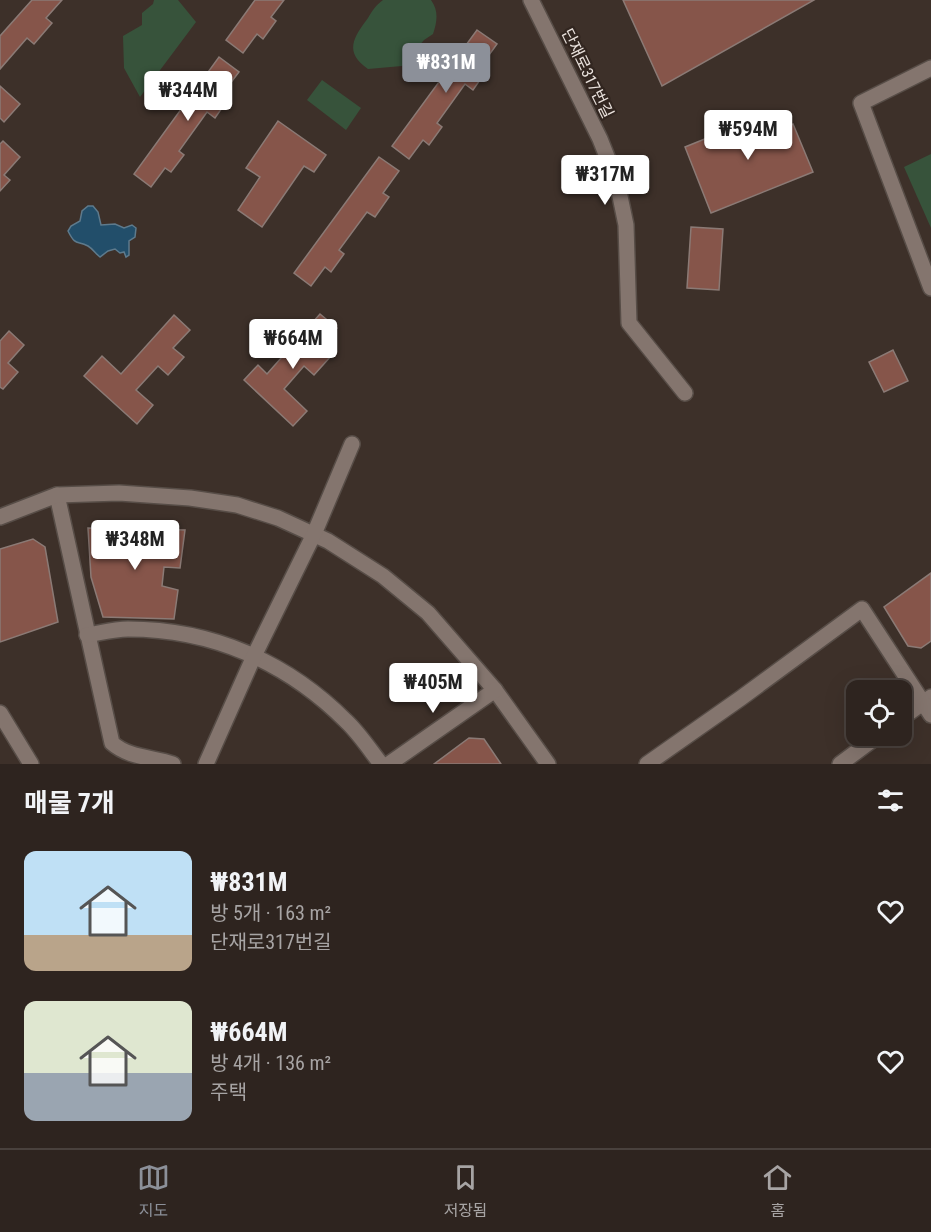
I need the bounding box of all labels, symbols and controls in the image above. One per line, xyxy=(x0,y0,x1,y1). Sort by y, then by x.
street label: 단재로317번길 xyxy=(558,25,617,121)
pin: ₩831M xyxy=(404,43,488,94)
text: ₩831M xyxy=(416,50,476,74)
pin: ₩344M xyxy=(146,71,230,122)
text: ₩344M xyxy=(158,78,218,102)
pin: ₩594M xyxy=(706,110,790,161)
text: ₩594M xyxy=(718,117,778,141)
pin: ₩317M xyxy=(563,155,647,206)
text: ₩317M xyxy=(575,162,635,186)
pin: ₩664M xyxy=(251,319,335,370)
text: ₩664M xyxy=(263,326,323,350)
pin: ₩348M xyxy=(93,520,177,571)
text: ₩348M xyxy=(105,527,165,551)
pin: ₩405M xyxy=(391,663,475,714)
text: ₩405M xyxy=(403,670,463,694)
map controls xyxy=(846,680,912,746)
button: locate xyxy=(846,680,912,746)
icon: filters xyxy=(874,784,907,817)
text: 매물 7개 xyxy=(24,788,115,818)
text: ₩831M xyxy=(210,867,287,897)
icon: home xyxy=(72,875,144,947)
icon: heart xyxy=(874,895,907,928)
text: 방 5개 · 163 m² xyxy=(210,901,331,925)
text: 단재로317번길 xyxy=(210,930,332,954)
text: ₩664M xyxy=(210,1017,287,1047)
icon: home xyxy=(72,1025,144,1097)
icon: heart xyxy=(874,1045,907,1078)
text: 방 4개 · 136 m² xyxy=(210,1051,331,1075)
text: 주택 xyxy=(210,1080,247,1104)
tab: 지도 xyxy=(137,1161,170,1221)
tab: 저장됨 xyxy=(443,1161,488,1221)
tab: 홈 xyxy=(761,1161,794,1221)

